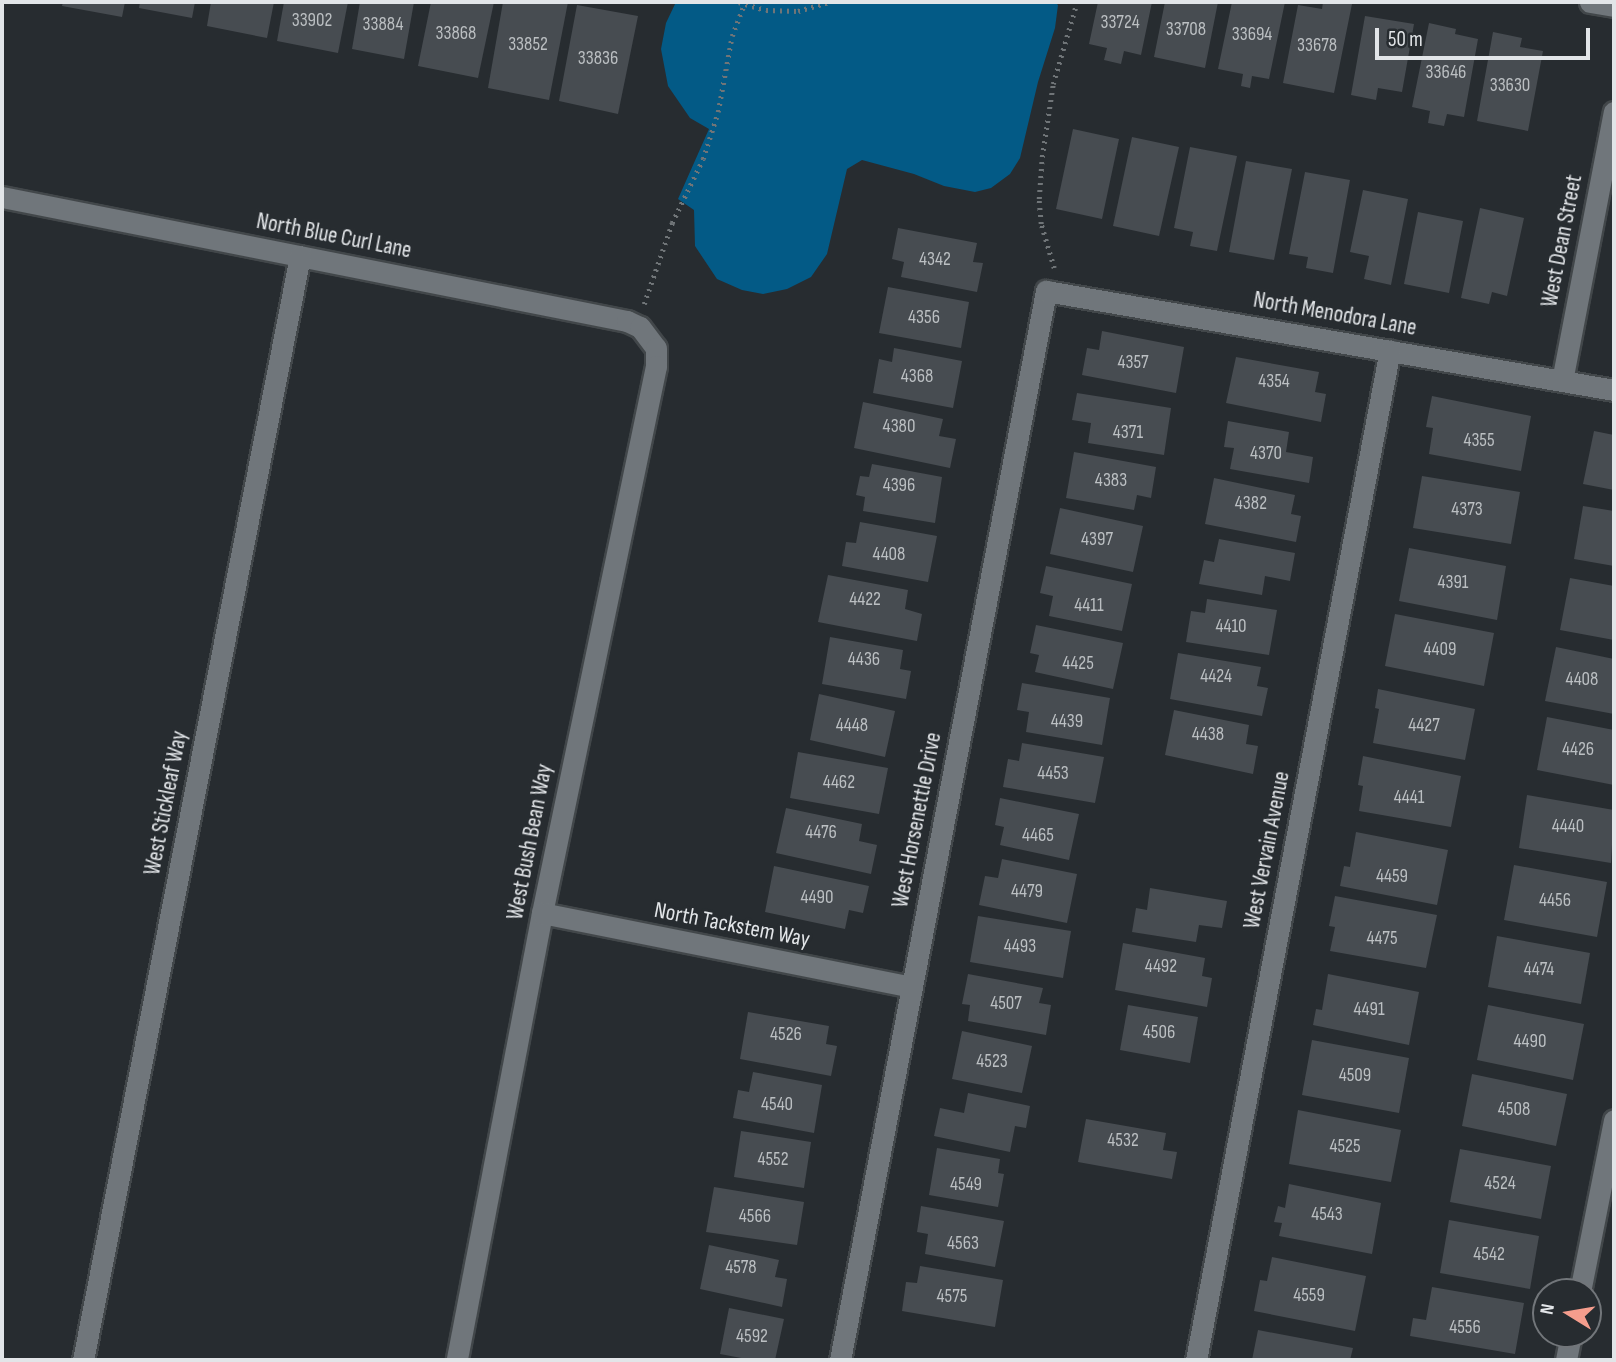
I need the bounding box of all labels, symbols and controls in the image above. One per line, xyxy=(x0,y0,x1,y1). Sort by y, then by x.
house number: 33902 xyxy=(292,10,332,32)
house number: 33724 xyxy=(1100,12,1140,34)
house number: 33884 xyxy=(363,14,403,36)
scale bar xyxy=(1378,14,1593,58)
house number: 33708 xyxy=(1166,19,1206,41)
house number: 33868 xyxy=(436,23,476,45)
house number: 33694 xyxy=(1232,24,1272,46)
text: 50 m xyxy=(1388,27,1423,52)
house number: 33852 xyxy=(508,34,548,56)
house number: 33678 xyxy=(1297,35,1337,57)
house number: 33836 xyxy=(578,48,618,70)
house number: 33646 xyxy=(1426,62,1466,84)
house number: 33630 xyxy=(1490,75,1530,97)
street label: West Dean Street xyxy=(1536,172,1588,310)
street label: North Blue Curl Lane xyxy=(254,207,414,265)
house number: 4342 xyxy=(919,249,951,271)
street label: North Menodora Lane xyxy=(1251,286,1419,342)
house number: 4356 xyxy=(908,307,940,329)
house number: 4357 xyxy=(1117,352,1149,374)
house number: 4368 xyxy=(901,366,933,388)
house number: 4354 xyxy=(1258,371,1290,393)
house number: 4380 xyxy=(883,416,915,438)
house number: 4371 xyxy=(1113,422,1143,444)
house number: 4355 xyxy=(1463,430,1495,452)
house number: 4370 xyxy=(1250,443,1282,465)
house number: 4383 xyxy=(1095,470,1127,492)
house number: 4396 xyxy=(883,475,915,497)
house number: 4382 xyxy=(1235,493,1267,515)
house number: 4373 xyxy=(1451,499,1483,521)
house number: 4397 xyxy=(1081,529,1113,551)
house number: 4408 xyxy=(873,544,905,566)
house number: 4391 xyxy=(1437,572,1469,594)
house number: 4422 xyxy=(849,589,881,611)
house number: 4411 xyxy=(1074,595,1104,617)
house number: 4410 xyxy=(1215,616,1247,638)
house number: 4409 xyxy=(1424,639,1456,661)
house number: 4436 xyxy=(848,649,880,671)
house number: 4425 xyxy=(1062,653,1094,675)
house number: 4424 xyxy=(1200,666,1232,688)
house number: 4408 xyxy=(1566,669,1598,691)
house number: 4439 xyxy=(1051,711,1083,733)
house number: 4448 xyxy=(836,715,868,737)
house number: 4427 xyxy=(1408,715,1440,737)
house number: 4438 xyxy=(1192,724,1224,746)
street label: West Stickleaf Way xyxy=(138,728,194,878)
street label: West Horsenettle Drive xyxy=(886,730,948,910)
house number: 4426 xyxy=(1562,739,1594,761)
street label: West Bush Bean Way xyxy=(501,762,559,922)
house number: 4453 xyxy=(1037,763,1069,785)
street label: West Vervain Avenue xyxy=(1238,769,1296,931)
house number: 4462 xyxy=(823,772,855,794)
house number: 4441 xyxy=(1394,787,1424,809)
house number: 4440 xyxy=(1552,816,1584,838)
house number: 4476 xyxy=(805,822,837,844)
house number: 4465 xyxy=(1022,825,1054,847)
house number: 4459 xyxy=(1376,866,1408,888)
house number: 4479 xyxy=(1011,881,1043,903)
house number: 4490 xyxy=(801,887,833,909)
house number: 4456 xyxy=(1539,890,1571,912)
street label: North Tackstem Way xyxy=(652,896,812,954)
house number: 4475 xyxy=(1366,928,1398,950)
house number: 4493 xyxy=(1004,936,1036,958)
house number: 4492 xyxy=(1145,956,1177,978)
house number: 4474 xyxy=(1524,959,1554,981)
house number: 4507 xyxy=(990,993,1022,1015)
house number: 4491 xyxy=(1353,999,1385,1021)
house number: 4506 xyxy=(1143,1022,1175,1044)
house number: 4526 xyxy=(770,1024,802,1046)
house number: 4490 xyxy=(1514,1031,1546,1053)
house number: 4523 xyxy=(976,1051,1008,1073)
house number: 4509 xyxy=(1339,1065,1371,1087)
house number: 4540 xyxy=(761,1094,793,1116)
house number: 4508 xyxy=(1498,1099,1530,1121)
house number: 4532 xyxy=(1107,1130,1139,1152)
house number: 4525 xyxy=(1329,1136,1361,1158)
house number: 4552 xyxy=(757,1149,789,1171)
house number: 4524 xyxy=(1484,1173,1516,1195)
house number: 4549 xyxy=(950,1174,982,1196)
house number: 4543 xyxy=(1311,1204,1343,1226)
house number: 4566 xyxy=(739,1206,771,1228)
house number: 4563 xyxy=(947,1233,979,1255)
house number: 4542 xyxy=(1473,1244,1505,1266)
house number: 4578 xyxy=(725,1257,757,1279)
north arrow xyxy=(1532,1278,1602,1348)
house number: 4559 xyxy=(1293,1285,1325,1307)
house number: 4575 xyxy=(937,1286,967,1308)
text: N xyxy=(1536,1302,1560,1316)
house number: 4556 xyxy=(1449,1317,1481,1339)
house number: 4592 xyxy=(736,1326,768,1348)

